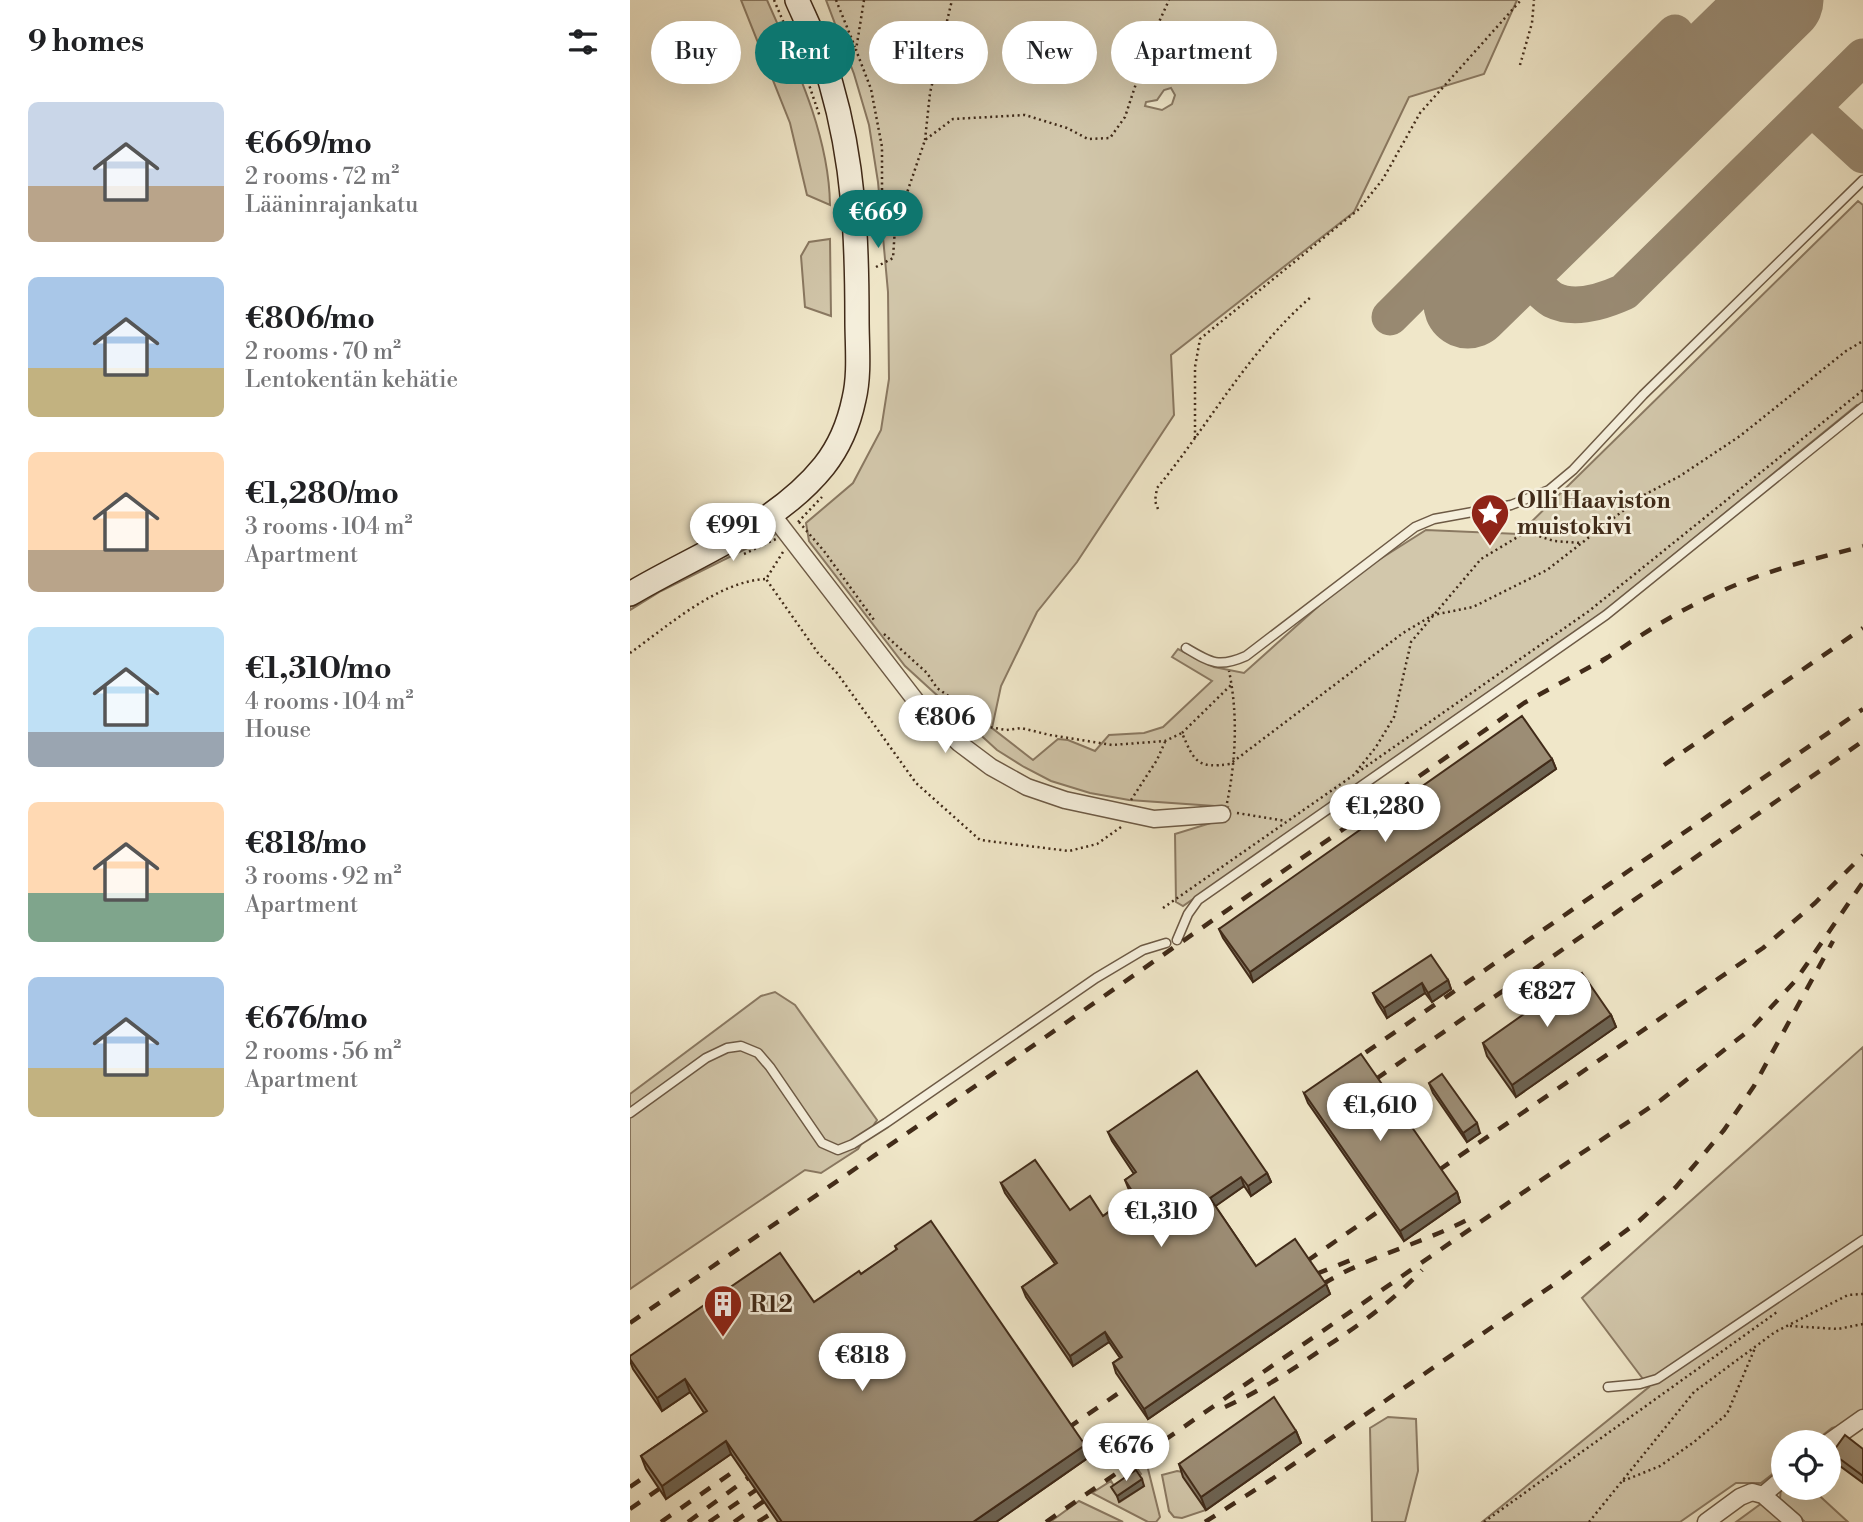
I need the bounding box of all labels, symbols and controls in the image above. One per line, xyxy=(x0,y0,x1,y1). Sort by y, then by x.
chip: Buy xyxy=(651,21,741,84)
chip: Rent xyxy=(755,21,855,84)
chip: Filters xyxy=(869,21,988,84)
chip: New xyxy=(1002,21,1097,84)
chip: Apartment xyxy=(1111,21,1277,84)
text: 9 homes xyxy=(28,23,144,61)
icon: filters xyxy=(564,23,602,61)
text: €669/mo xyxy=(245,125,372,163)
icon: home xyxy=(84,130,168,214)
text: 2 rooms · 72 m² xyxy=(245,163,399,191)
pin: €669 xyxy=(837,190,919,250)
text: Lääninrajankatu xyxy=(245,191,418,219)
text: €669 xyxy=(849,199,907,227)
text: €806/mo xyxy=(245,300,375,338)
icon: home xyxy=(84,305,168,389)
text: 2 rooms · 70 m² xyxy=(245,338,401,366)
text: Lentokentän kehätie xyxy=(245,366,458,394)
text: €1,280/mo xyxy=(245,475,399,513)
icon: home xyxy=(84,480,168,564)
place label: Olli Haaviston muistokivi xyxy=(1517,487,1671,541)
place icon: Olli Haaviston muistokivi xyxy=(1469,492,1511,547)
pin: €991 xyxy=(692,504,774,563)
text: €991 xyxy=(706,512,760,540)
text: 3 rooms · 104 m² xyxy=(245,513,413,541)
text: Apartment xyxy=(245,541,358,569)
text: €1,310/mo xyxy=(245,650,392,688)
icon: home xyxy=(84,655,168,739)
text: 4 rooms · 104 m² xyxy=(245,688,414,716)
pin: €806 xyxy=(904,696,986,755)
text: €806 xyxy=(915,704,975,732)
text: House xyxy=(245,716,311,744)
pin: €1,280 xyxy=(1328,784,1442,844)
text: €1,280 xyxy=(1345,793,1425,821)
text: €818/mo xyxy=(245,825,367,863)
icon: home xyxy=(84,830,168,914)
text: 3 rooms · 92 m² xyxy=(245,863,401,891)
text: Apartment xyxy=(245,891,358,919)
pin: €827 xyxy=(1506,970,1588,1029)
text: €827 xyxy=(1518,978,1576,1006)
text: €676/mo xyxy=(245,1000,368,1038)
icon: home xyxy=(84,1005,168,1089)
text: 2 rooms · 56 m² xyxy=(245,1038,401,1066)
text: Apartment xyxy=(245,1066,358,1094)
pin: €1,610 xyxy=(1323,1084,1437,1143)
text: €1,610 xyxy=(1343,1092,1417,1120)
pin: €1,310 xyxy=(1104,1190,1218,1249)
text: €1,310 xyxy=(1124,1198,1198,1226)
building icon: R12 xyxy=(702,1283,744,1338)
place label: R12 xyxy=(750,1291,793,1319)
pin: €818 xyxy=(821,1334,903,1393)
text: €818 xyxy=(835,1342,889,1370)
pin: €676 xyxy=(1085,1424,1167,1483)
map controls xyxy=(1771,1430,1841,1500)
button: locate xyxy=(1771,1430,1841,1500)
text: €676 xyxy=(1098,1432,1154,1460)

